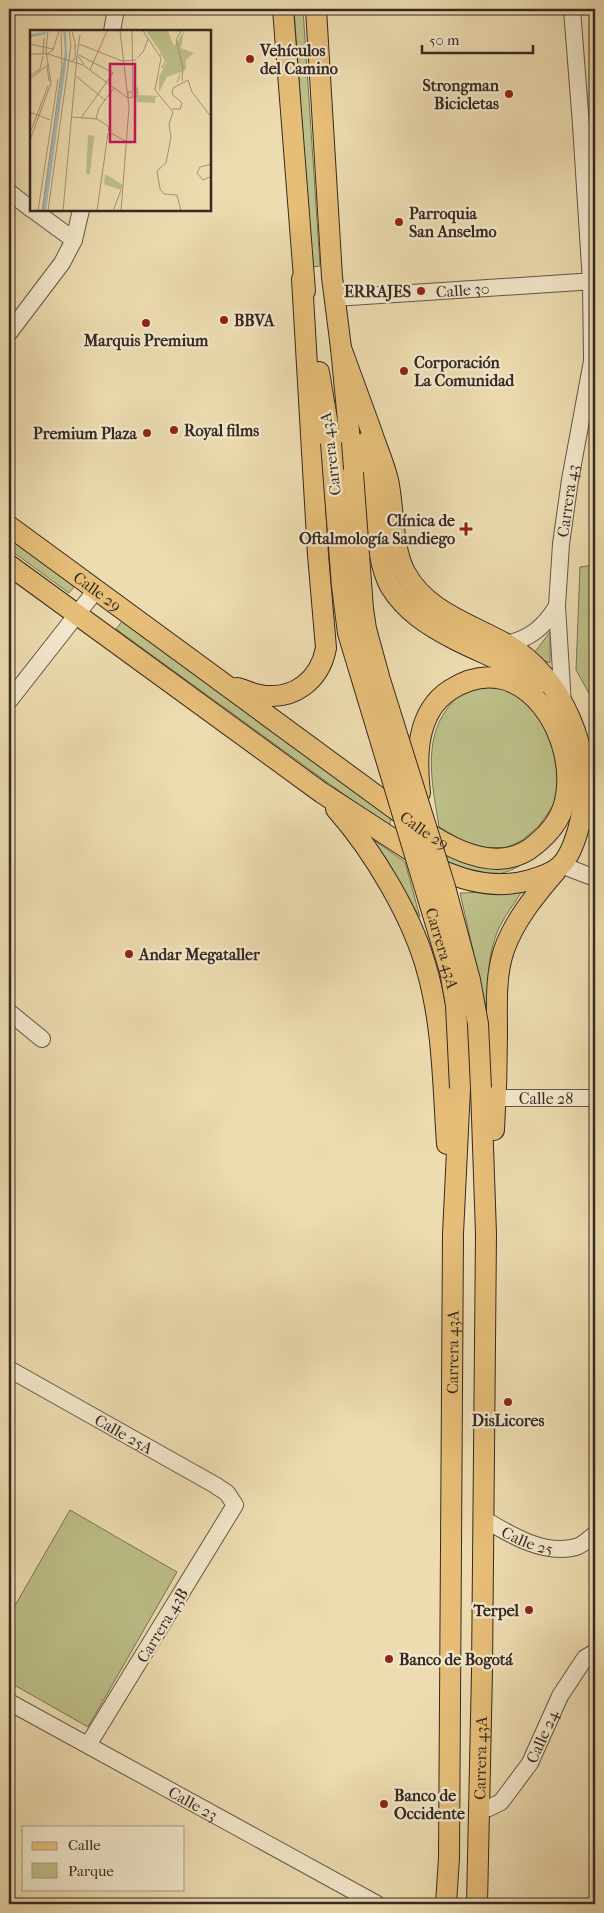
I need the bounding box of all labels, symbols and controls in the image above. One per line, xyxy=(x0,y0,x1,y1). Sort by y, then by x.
scale bar xyxy=(422,22,533,54)
inset map xyxy=(30,30,211,211)
text: 50 m xyxy=(429,31,460,49)
place label: Vehículos del Camino xyxy=(259,41,338,78)
marker: Vehículos del Camino xyxy=(244,53,256,65)
place label: Strongman Bicicletas xyxy=(422,76,500,113)
marker: Strongman Bicicletas xyxy=(503,88,515,100)
place label: Parroquia San Anselmo xyxy=(409,204,497,241)
marker: Parroquia San Anselmo xyxy=(393,216,405,228)
street label: Calle 30 xyxy=(435,279,490,301)
place label: ERRAJES xyxy=(344,282,411,302)
marker: ERRAJES xyxy=(415,285,427,297)
place label: BBVA xyxy=(234,311,275,330)
marker: BBVA xyxy=(218,314,230,326)
marker: Marquis Premium xyxy=(140,317,152,329)
place label: Marquis Premium xyxy=(83,331,209,351)
place label: Corporación La Comunidad xyxy=(414,353,516,390)
marker: Corporación La Comunidad xyxy=(398,365,410,377)
street label: Carrera 43A xyxy=(316,411,345,497)
place label: Royal films xyxy=(184,421,259,441)
place label: Premium Plaza xyxy=(33,424,138,443)
marker: Royal films xyxy=(168,424,180,436)
marker: Premium Plaza xyxy=(141,427,153,439)
street label: Carrera 43 xyxy=(553,463,583,538)
place label: Clínica de Oftalmología Sandiego xyxy=(299,511,455,549)
marker: Clínica de Oftalmología Sandiego xyxy=(459,522,473,536)
street label: Calle 29 xyxy=(70,568,125,615)
street label: Calle 29 xyxy=(396,807,452,853)
street label: Carrera 43A xyxy=(421,905,462,991)
place label: Andar Megataller xyxy=(138,945,261,965)
marker: Andar Megataller xyxy=(123,948,135,960)
street label: Calle 28 xyxy=(519,1089,573,1108)
street label: Carrera 43A xyxy=(443,1310,463,1394)
marker: DisLicores xyxy=(502,1396,514,1408)
street label: Calle 25A xyxy=(91,1410,157,1458)
place label: DisLicores xyxy=(472,1411,544,1430)
street label: Calle 25 xyxy=(498,1522,554,1559)
street label: Carrera 43B xyxy=(133,1585,192,1666)
place label: Terpel xyxy=(472,1601,520,1621)
marker: Terpel xyxy=(523,1604,535,1616)
place label: Banco de Bogotá xyxy=(399,1650,513,1670)
marker: Banco de Bogotá xyxy=(383,1653,395,1665)
street label: Calle 24 xyxy=(522,1707,563,1766)
street label: Carrera 43A xyxy=(470,1715,491,1800)
street label: Calle 23 xyxy=(165,1782,221,1825)
place label: Banco de Occidente xyxy=(394,1786,465,1823)
marker: Banco de Occidente xyxy=(378,1798,390,1810)
legend xyxy=(22,1826,185,1890)
text: Calle xyxy=(68,1836,101,1854)
text: Parque xyxy=(68,1862,114,1880)

